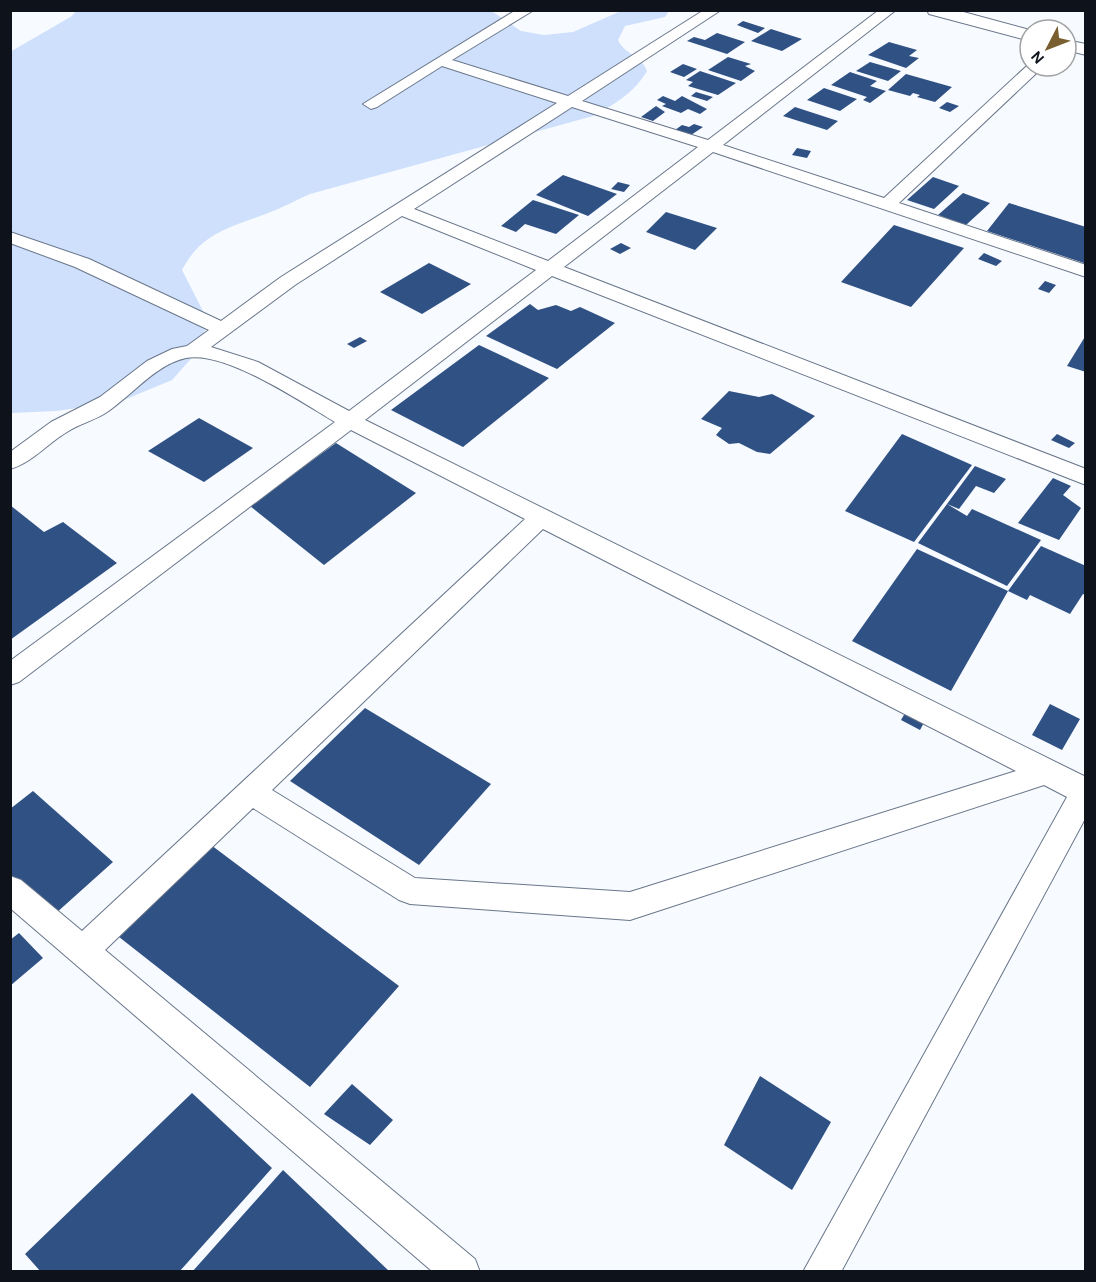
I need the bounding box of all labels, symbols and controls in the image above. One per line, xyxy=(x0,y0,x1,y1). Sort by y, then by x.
north arrow xyxy=(1018,18,1078,78)
text: N xyxy=(1026,47,1048,68)

